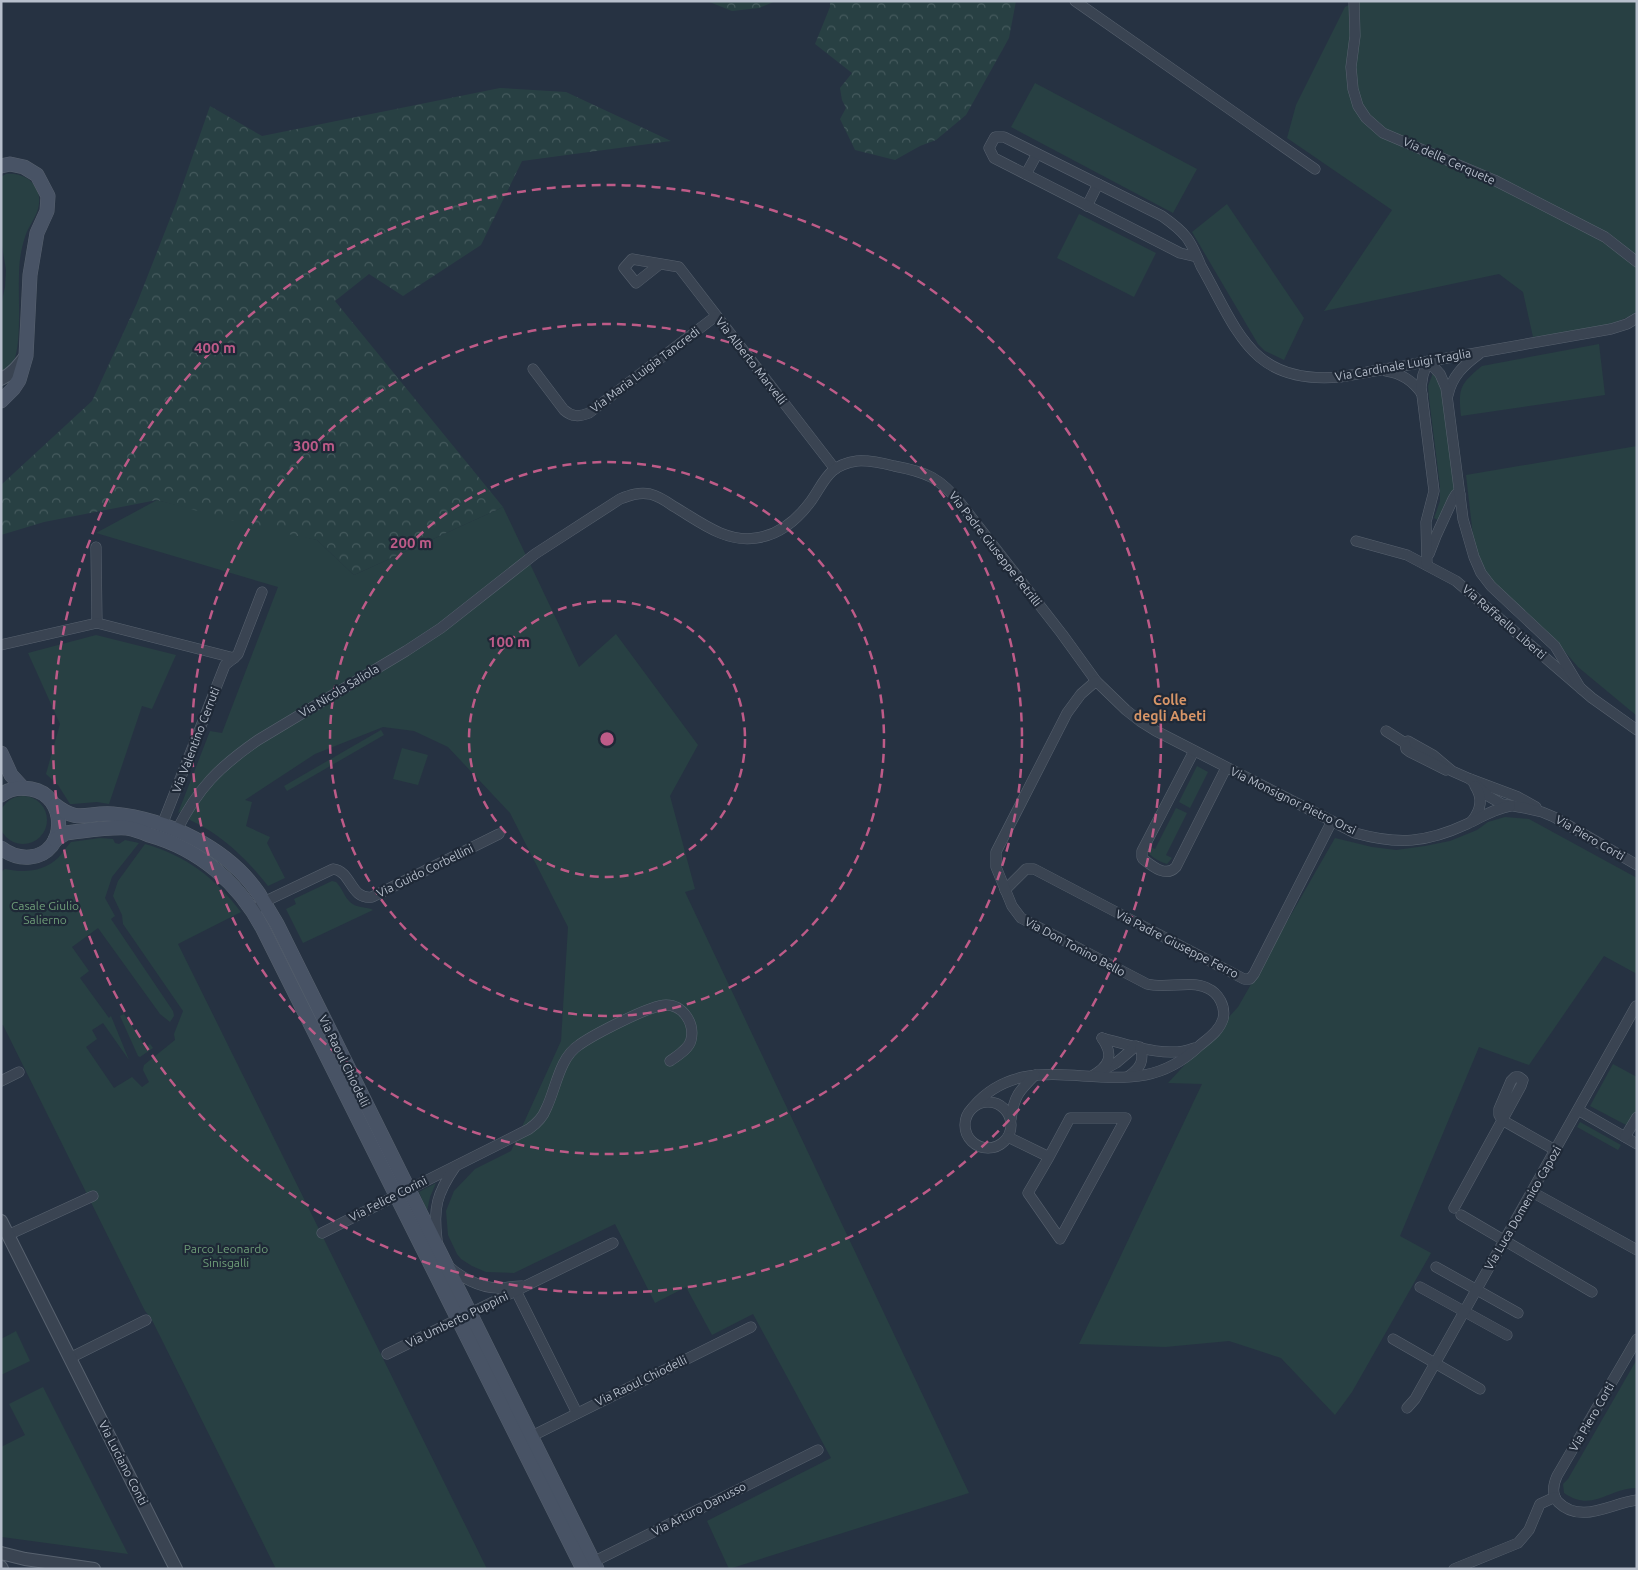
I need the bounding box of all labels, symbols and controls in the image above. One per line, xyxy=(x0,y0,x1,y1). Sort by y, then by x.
street label: Via delle Cerquete xyxy=(1401,134,1497,187)
street label: Via Alberto Marvelli xyxy=(713,315,789,407)
street label: Via Maria Luigia Tancredi xyxy=(588,324,702,415)
text: 400 m xyxy=(194,339,236,356)
street label: Via Cardinale Luigi Traglia xyxy=(1334,346,1472,383)
text: 300 m xyxy=(293,437,335,454)
street label: Via Padre Giuseppe Petrilli xyxy=(947,489,1044,609)
text: 200 m xyxy=(390,534,432,551)
street label: Via Raffaello Liberti xyxy=(1460,582,1549,661)
text: 100 m xyxy=(488,633,530,650)
street label: Via Nicola Saliola xyxy=(296,662,381,720)
street label: Via Valentino Cerruti xyxy=(169,685,222,794)
district label: Colle degli Abeti xyxy=(1134,692,1206,724)
centre of rings xyxy=(598,730,616,748)
street label: Via Monsignor Pietro Orsi xyxy=(1228,764,1358,837)
street label: Via Piero Corti xyxy=(1553,813,1627,863)
street label: Via Guido Corbellini xyxy=(374,841,475,900)
park label: Casale Giulio Salierno xyxy=(11,899,79,926)
street label: Via Padre Giuseppe Ferro xyxy=(1114,907,1241,980)
street label: Via Don Tonino Bello xyxy=(1023,915,1128,979)
street label: Via Raoul Chiodelli xyxy=(317,1013,372,1109)
street label: Via Luca Domenico Capozi xyxy=(1482,1143,1563,1272)
street label: Via Felice Corini xyxy=(347,1173,429,1224)
park label: Parco Leonardo Sinisgalli xyxy=(184,1242,268,1269)
street label: Via Umberto Puppini xyxy=(404,1289,510,1350)
street label: Via Raoul Chiodelli xyxy=(593,1353,689,1408)
street label: Via Piero Corti xyxy=(1567,1380,1617,1454)
street label: Via Luciano Conti xyxy=(97,1418,150,1507)
street label: Via Arturo Danusso xyxy=(650,1479,748,1538)

